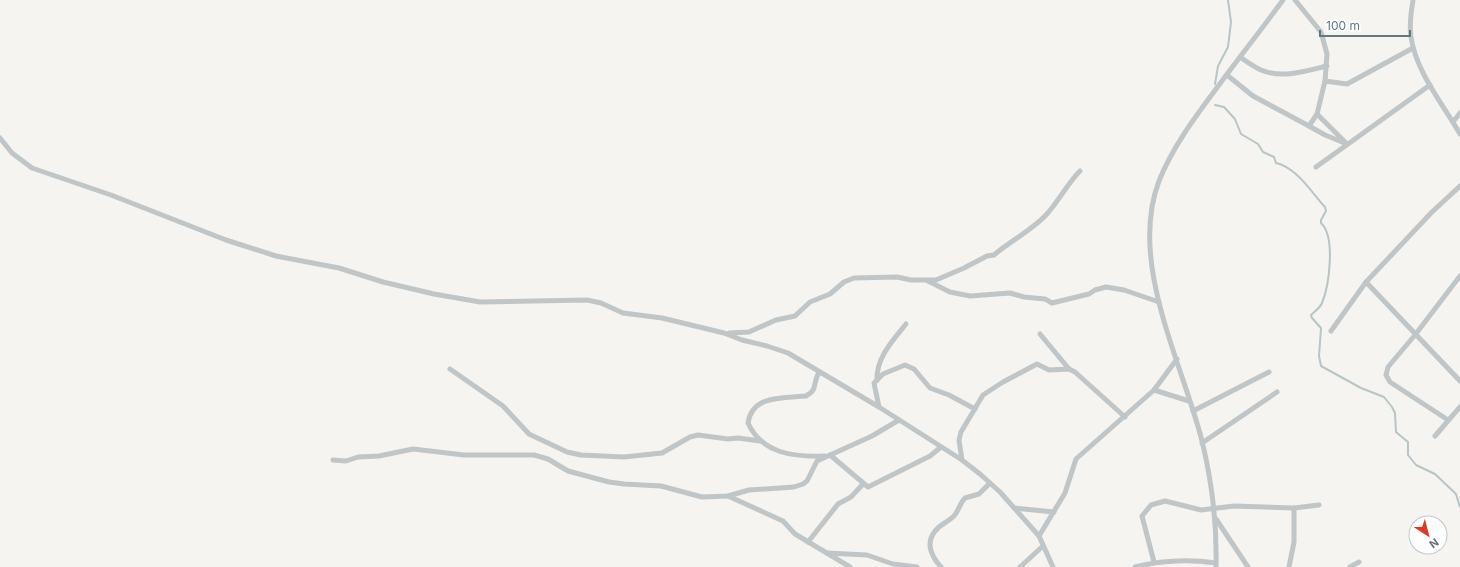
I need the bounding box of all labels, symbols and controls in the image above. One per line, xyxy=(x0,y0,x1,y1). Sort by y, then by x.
scale bar xyxy=(1320,12,1410,38)
text: 100 m xyxy=(1326,18,1360,33)
north arrow xyxy=(1408,515,1448,555)
text: N xyxy=(1426,535,1441,551)

